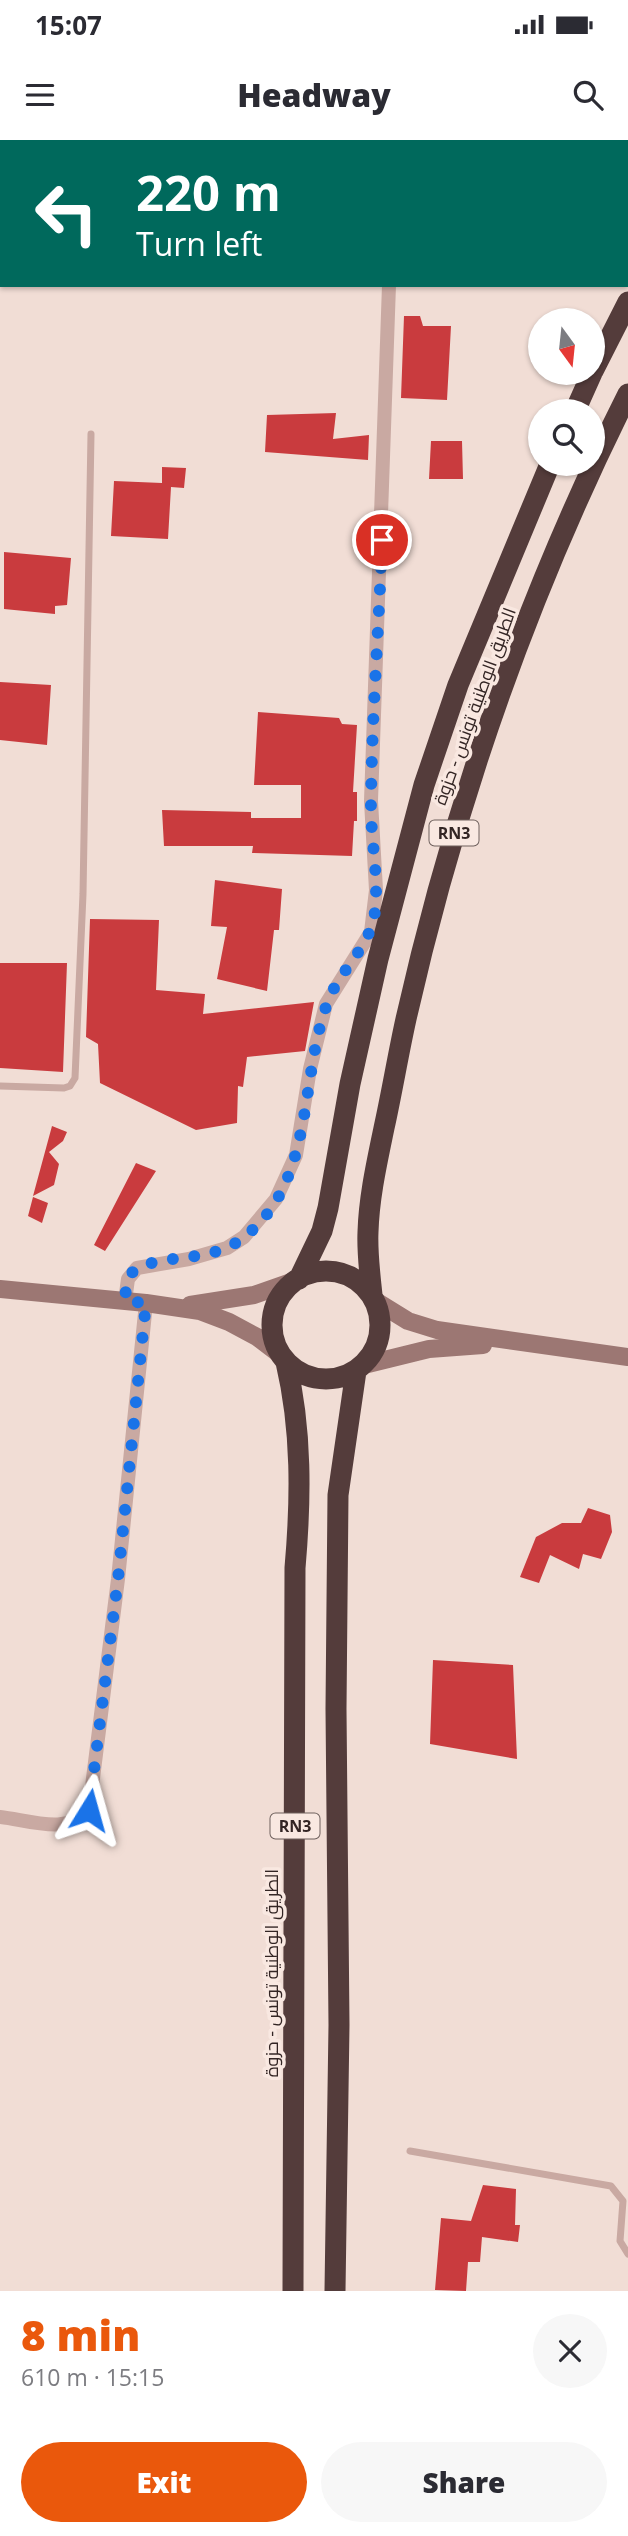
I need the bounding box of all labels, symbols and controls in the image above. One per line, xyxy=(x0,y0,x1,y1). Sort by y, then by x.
text: 15:07 xyxy=(35,7,102,43)
text: Headway xyxy=(237,73,391,116)
icon: menu xyxy=(21,76,59,114)
icon: search xyxy=(569,76,607,114)
text: 220 m xyxy=(136,159,281,225)
icon: left xyxy=(21,168,112,259)
text: Turn left xyxy=(136,222,262,265)
north arrow xyxy=(528,308,606,385)
map controls xyxy=(528,308,605,476)
button: search xyxy=(528,399,605,476)
pin xyxy=(352,510,412,570)
icon: arrive xyxy=(363,521,401,559)
street label: الطريق الوطنية تونس - حزوة xyxy=(427,604,522,808)
road number: RN3 xyxy=(430,820,478,846)
position arrow xyxy=(52,1773,126,1847)
road number: RN3 xyxy=(270,1814,320,1838)
street label: الطريق الوطنية تونس - حزوة xyxy=(259,1869,284,2077)
text: 8 min xyxy=(21,2306,140,2363)
button: close xyxy=(533,2314,607,2388)
text: 610 m · 15:15 xyxy=(21,2361,164,2393)
button: Exit xyxy=(21,2442,307,2522)
button: Share xyxy=(321,2442,607,2522)

